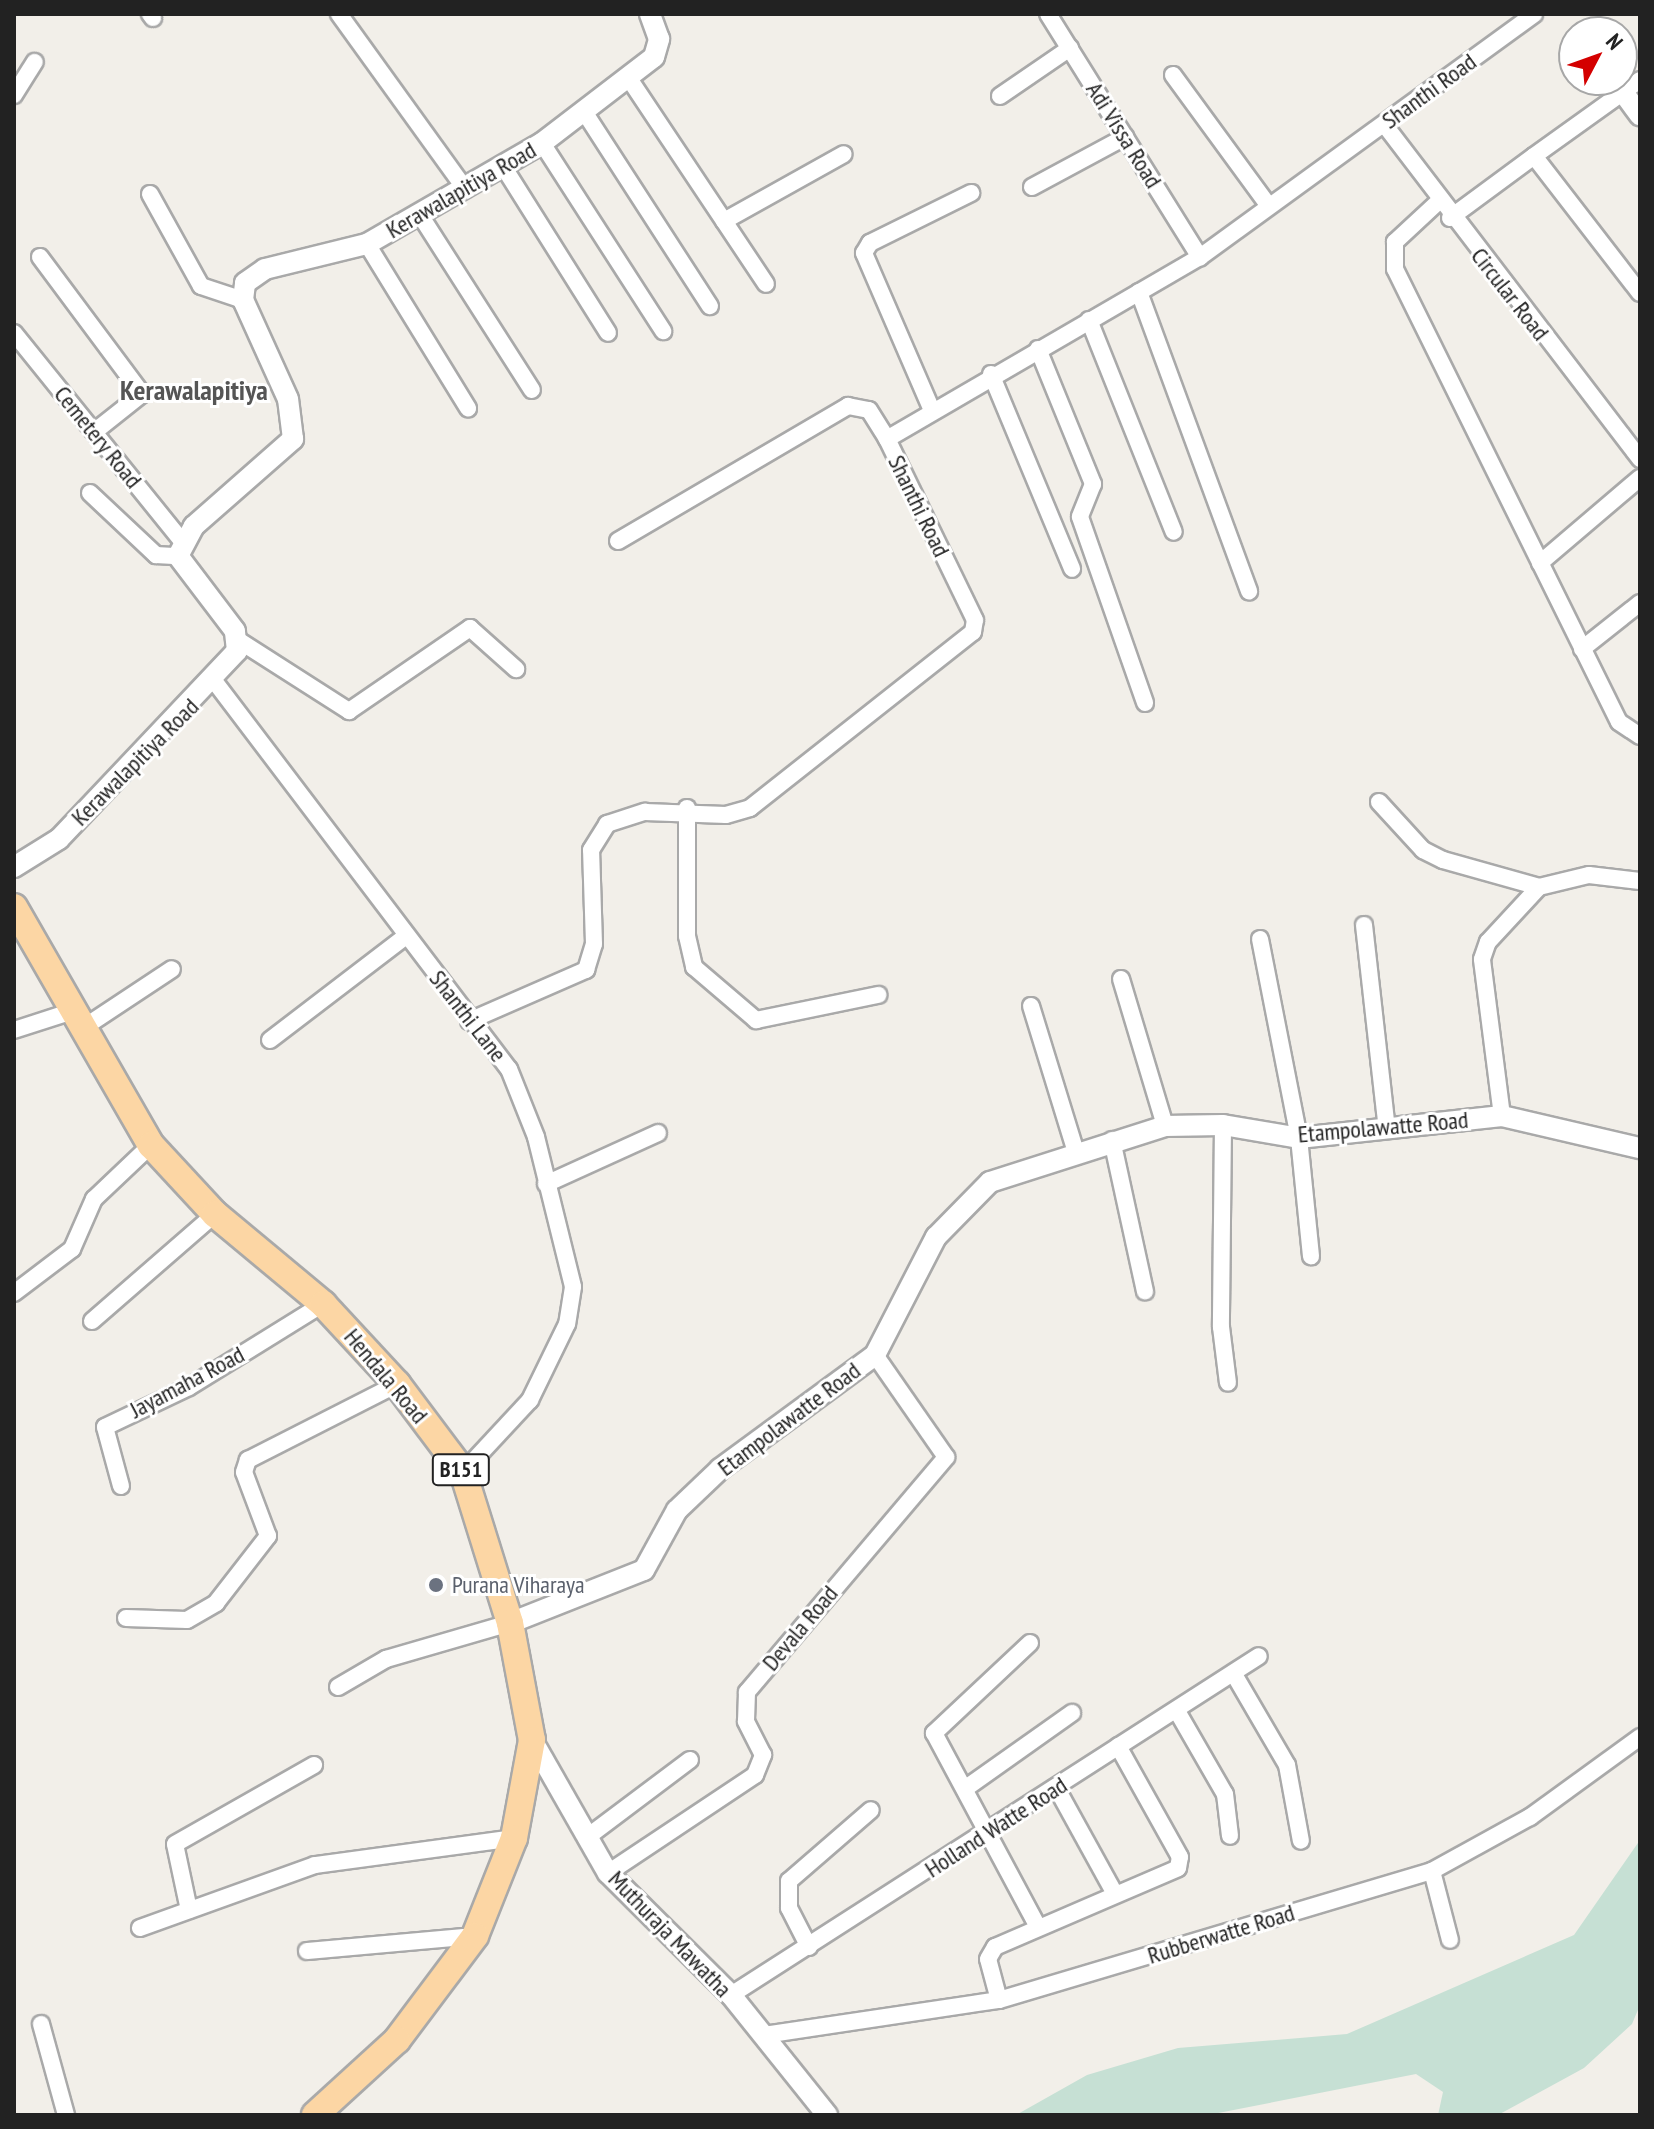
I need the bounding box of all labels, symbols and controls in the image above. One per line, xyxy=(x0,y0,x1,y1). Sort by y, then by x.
north arrow xyxy=(1558,16,1638,96)
text: N xyxy=(1600,28,1629,55)
street label: Shanthi Road xyxy=(1376,47,1482,135)
street label: Adi Vissa Road xyxy=(1080,76,1168,194)
street label: Kerawalapitiya Road xyxy=(381,136,541,244)
street label: Circular Road xyxy=(1465,242,1555,346)
district label: Kerawalapitiya xyxy=(120,373,268,407)
street label: Cemetery Road xyxy=(48,380,148,494)
street label: Shanthi Road xyxy=(882,451,956,561)
street label: Kerawalapitiya Road xyxy=(65,692,205,832)
street label: Shanthi Lane xyxy=(423,965,513,1067)
street label: Etampolawatte Road xyxy=(1297,1105,1469,1149)
street label: Hendala Road xyxy=(338,1323,434,1429)
street label: Jayamaha Road xyxy=(125,1340,249,1424)
street label: Etampolawatte Road xyxy=(712,1356,866,1482)
road number: B151 xyxy=(431,1452,491,1488)
place label: Purana Viharaya xyxy=(452,1571,585,1599)
marker: Purana Viharaya xyxy=(427,1576,445,1594)
street label: Devala Road xyxy=(756,1580,844,1676)
street label: Holland Watte Road xyxy=(919,1770,1073,1884)
street label: Muthuraja Mawatha xyxy=(602,1865,738,2003)
street label: Rubberwatte Road xyxy=(1144,1898,1298,1970)

